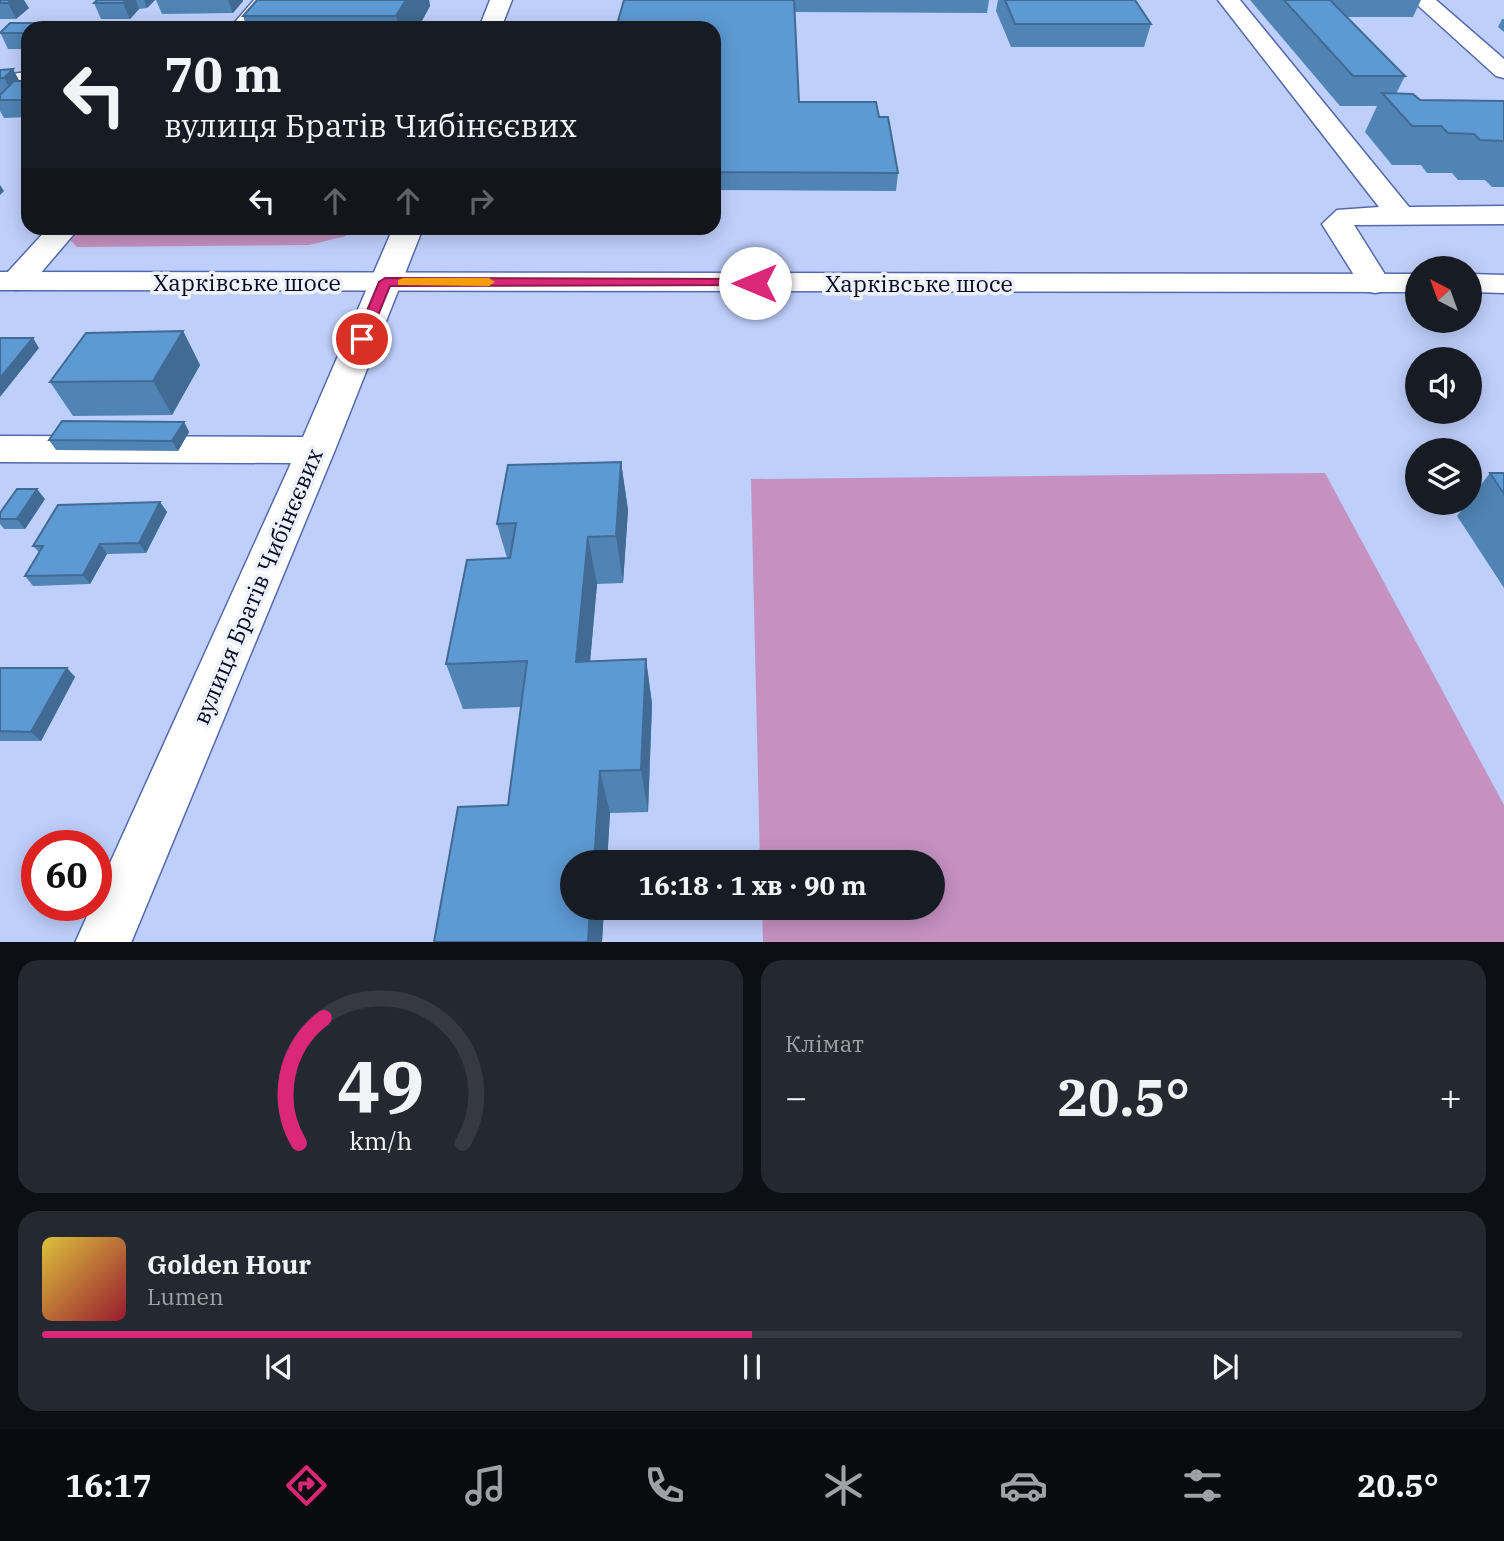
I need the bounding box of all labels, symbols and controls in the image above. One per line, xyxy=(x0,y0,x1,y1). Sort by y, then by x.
text: 70 m xyxy=(164,42,282,105)
icon: left xyxy=(49,49,140,140)
text: вулиця Братів Чибінєєвих xyxy=(164,104,577,146)
icon: left xyxy=(243,182,281,220)
icon: ahead xyxy=(316,182,354,220)
icon: ahead xyxy=(389,182,427,220)
icon: right xyxy=(462,182,500,220)
position arrow xyxy=(718,246,792,320)
north arrow xyxy=(1405,256,1482,332)
map controls xyxy=(1405,256,1482,515)
street label: Харківське шосе xyxy=(153,267,341,297)
street label: Харківське шосе xyxy=(825,268,1013,298)
pin xyxy=(332,309,392,369)
icon: arrive xyxy=(343,320,381,358)
button: sound xyxy=(1405,347,1482,424)
button: layers xyxy=(1405,438,1482,515)
street label: вулиця Братів Чибінєєвих xyxy=(185,443,329,729)
speed limit sign: 60 xyxy=(21,830,112,921)
text: 16:18 · 1 хв · 90 m xyxy=(639,868,866,902)
text: Клімат xyxy=(785,1028,864,1058)
text: 49 xyxy=(337,1038,424,1133)
text: 20.5° xyxy=(1057,1063,1190,1130)
text: − xyxy=(785,1072,808,1121)
text: + xyxy=(1439,1072,1462,1121)
text: km/h xyxy=(349,1123,412,1156)
text: Golden Hour xyxy=(147,1247,311,1281)
text: Lumen xyxy=(147,1281,224,1311)
icon: previous xyxy=(260,1348,298,1386)
icon: pause xyxy=(733,1348,771,1386)
icon: next xyxy=(1206,1348,1244,1386)
icon: directions xyxy=(282,1461,331,1510)
icon: music xyxy=(461,1461,510,1510)
icon: phone xyxy=(640,1461,689,1510)
icon: climate xyxy=(819,1461,868,1510)
icon: car xyxy=(999,1461,1048,1510)
icon: filters xyxy=(1178,1461,1227,1510)
text: 16:17 xyxy=(65,1464,152,1506)
text: 20.5° xyxy=(1357,1464,1439,1506)

